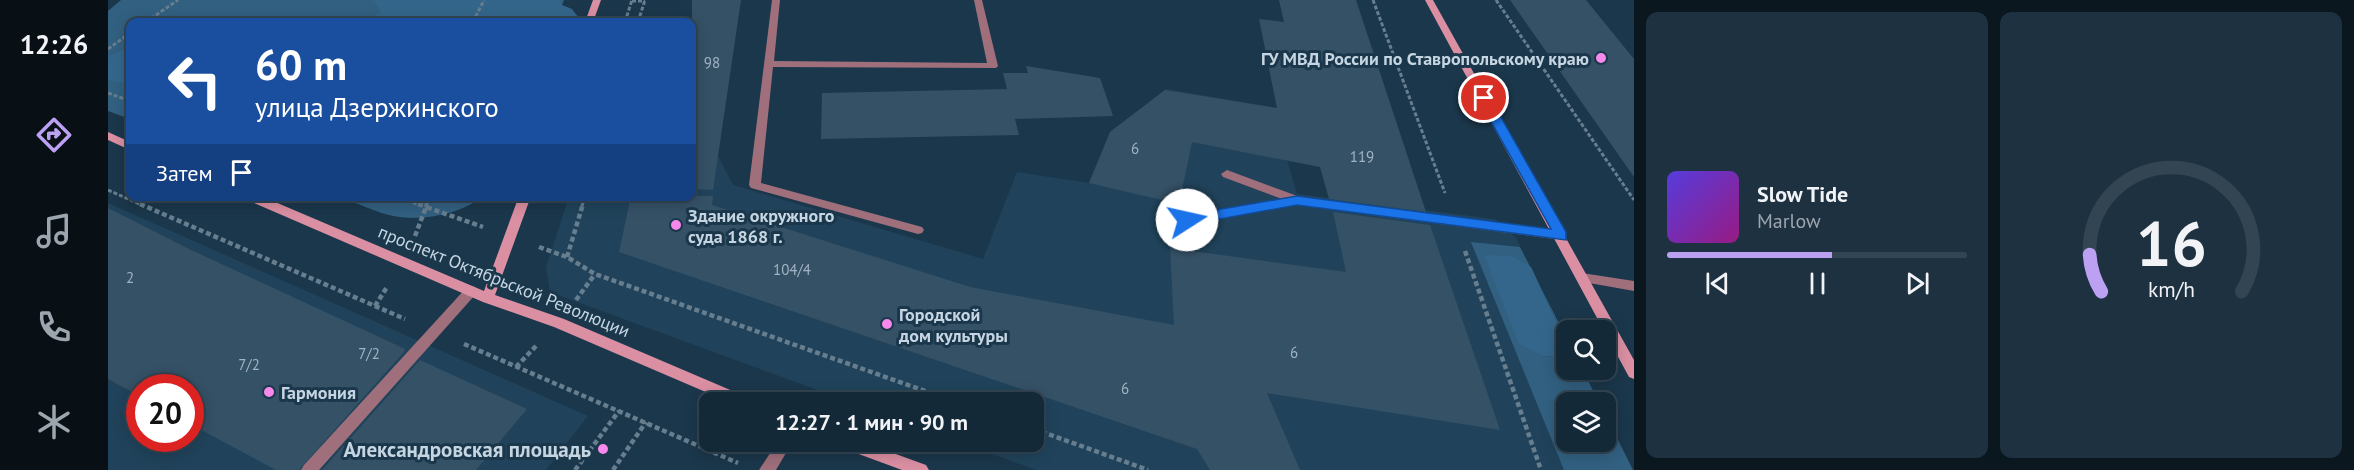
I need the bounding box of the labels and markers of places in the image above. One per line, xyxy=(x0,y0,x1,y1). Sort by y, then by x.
place label: ГУ МВД России по Ставропольскому краю xyxy=(1261,47,1589,70)
marker: ГУ МВД России по Ставропольскому краю xyxy=(1594,51,1608,65)
pin xyxy=(1458,72,1509,123)
place label: Здание окружного суда 1868 г. xyxy=(688,204,835,248)
marker: Здание окружного суда 1868 г. xyxy=(669,218,683,232)
place label: Городской дом культуры xyxy=(898,303,1008,347)
marker: Городской дом культуры xyxy=(880,317,894,331)
place label: Гармония xyxy=(281,381,356,404)
marker: Гармония xyxy=(262,385,276,399)
place label: Александровская площадь xyxy=(344,436,591,463)
marker: Александровская площадь xyxy=(596,442,610,456)

